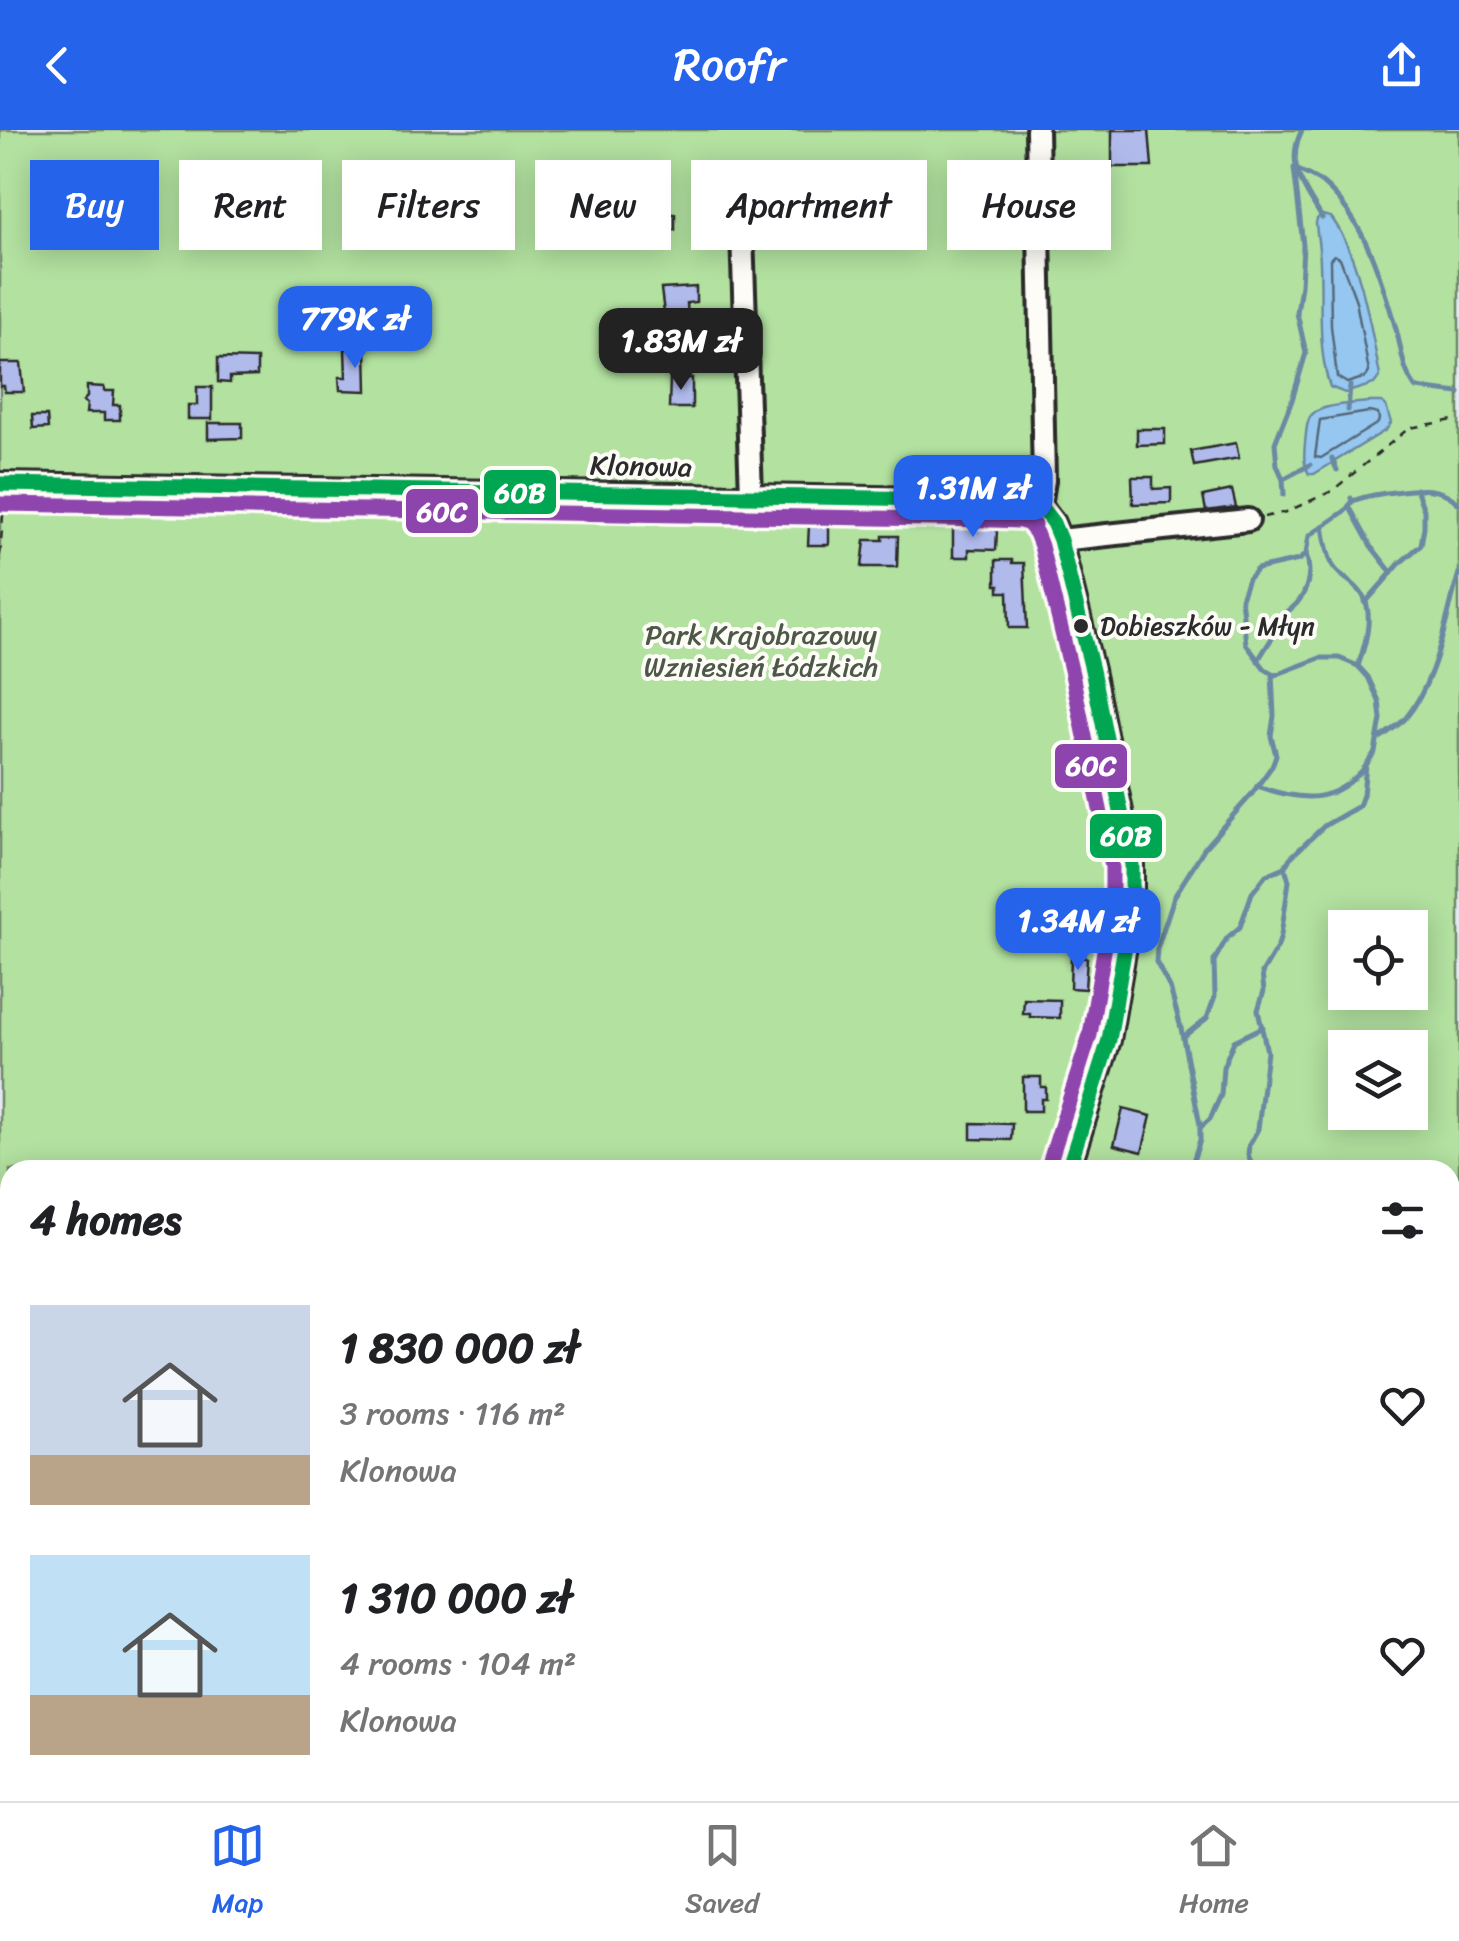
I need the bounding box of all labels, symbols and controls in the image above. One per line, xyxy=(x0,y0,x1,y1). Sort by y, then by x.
text: Roofr xyxy=(674,25,785,105)
icon: back xyxy=(30,38,85,93)
icon: share xyxy=(1374,38,1429,93)
chip: Buy xyxy=(30,160,159,250)
chip: Rent xyxy=(179,160,322,250)
chip: Filters xyxy=(342,160,515,250)
chip: New xyxy=(535,160,671,250)
chip: Apartment xyxy=(691,160,927,250)
chip: House xyxy=(947,160,1111,250)
pin: 779K zł xyxy=(263,286,447,371)
text: 779K zł xyxy=(300,290,410,347)
pin: 1.83M zł xyxy=(578,308,784,393)
text: 1.83M zł xyxy=(621,312,741,369)
street label: Klonowa xyxy=(590,441,692,491)
pin: 1.31M zł xyxy=(870,455,1076,540)
text: 1.31M zł xyxy=(916,459,1030,516)
line badge: 60B xyxy=(482,468,558,516)
text: 60B xyxy=(493,468,546,517)
line badge: 60C xyxy=(404,487,480,535)
text: 60C xyxy=(415,487,468,536)
place label: Dobieszków - Młyn xyxy=(1100,603,1315,649)
park label: Park Krajobrazowy Wzniesień Łódzkich xyxy=(644,610,878,691)
marker: Dobieszków - Młyn xyxy=(1071,616,1091,636)
text: 60C xyxy=(1064,741,1117,790)
line badge: 60C xyxy=(1053,742,1129,790)
text: 60B xyxy=(1099,811,1152,860)
line badge: 60B xyxy=(1088,812,1164,860)
pin: 1.34M zł xyxy=(975,888,1181,973)
text: 1.34M zł xyxy=(1017,892,1139,949)
map controls xyxy=(1328,910,1428,1130)
button: locate xyxy=(1328,910,1428,1010)
button: layers xyxy=(1328,1030,1428,1130)
text: 4 homes xyxy=(30,1183,182,1257)
icon: filters xyxy=(1375,1193,1430,1248)
text: 1 830 000 zł xyxy=(340,1311,579,1385)
icon: home xyxy=(110,1345,230,1465)
icon: heart xyxy=(1375,1378,1430,1433)
text: 3 rooms · 116 m² xyxy=(340,1385,566,1442)
text: Klonowa xyxy=(340,1442,457,1499)
text: 1 310 000 zł xyxy=(340,1561,572,1635)
icon: home xyxy=(110,1595,230,1715)
icon: heart xyxy=(1375,1628,1430,1683)
text: 4 rooms · 104 m² xyxy=(340,1635,576,1692)
text: Klonowa xyxy=(340,1692,457,1749)
tab: Map xyxy=(210,1818,265,1927)
tab: Saved xyxy=(685,1818,759,1927)
tab: Home xyxy=(1179,1818,1249,1927)

